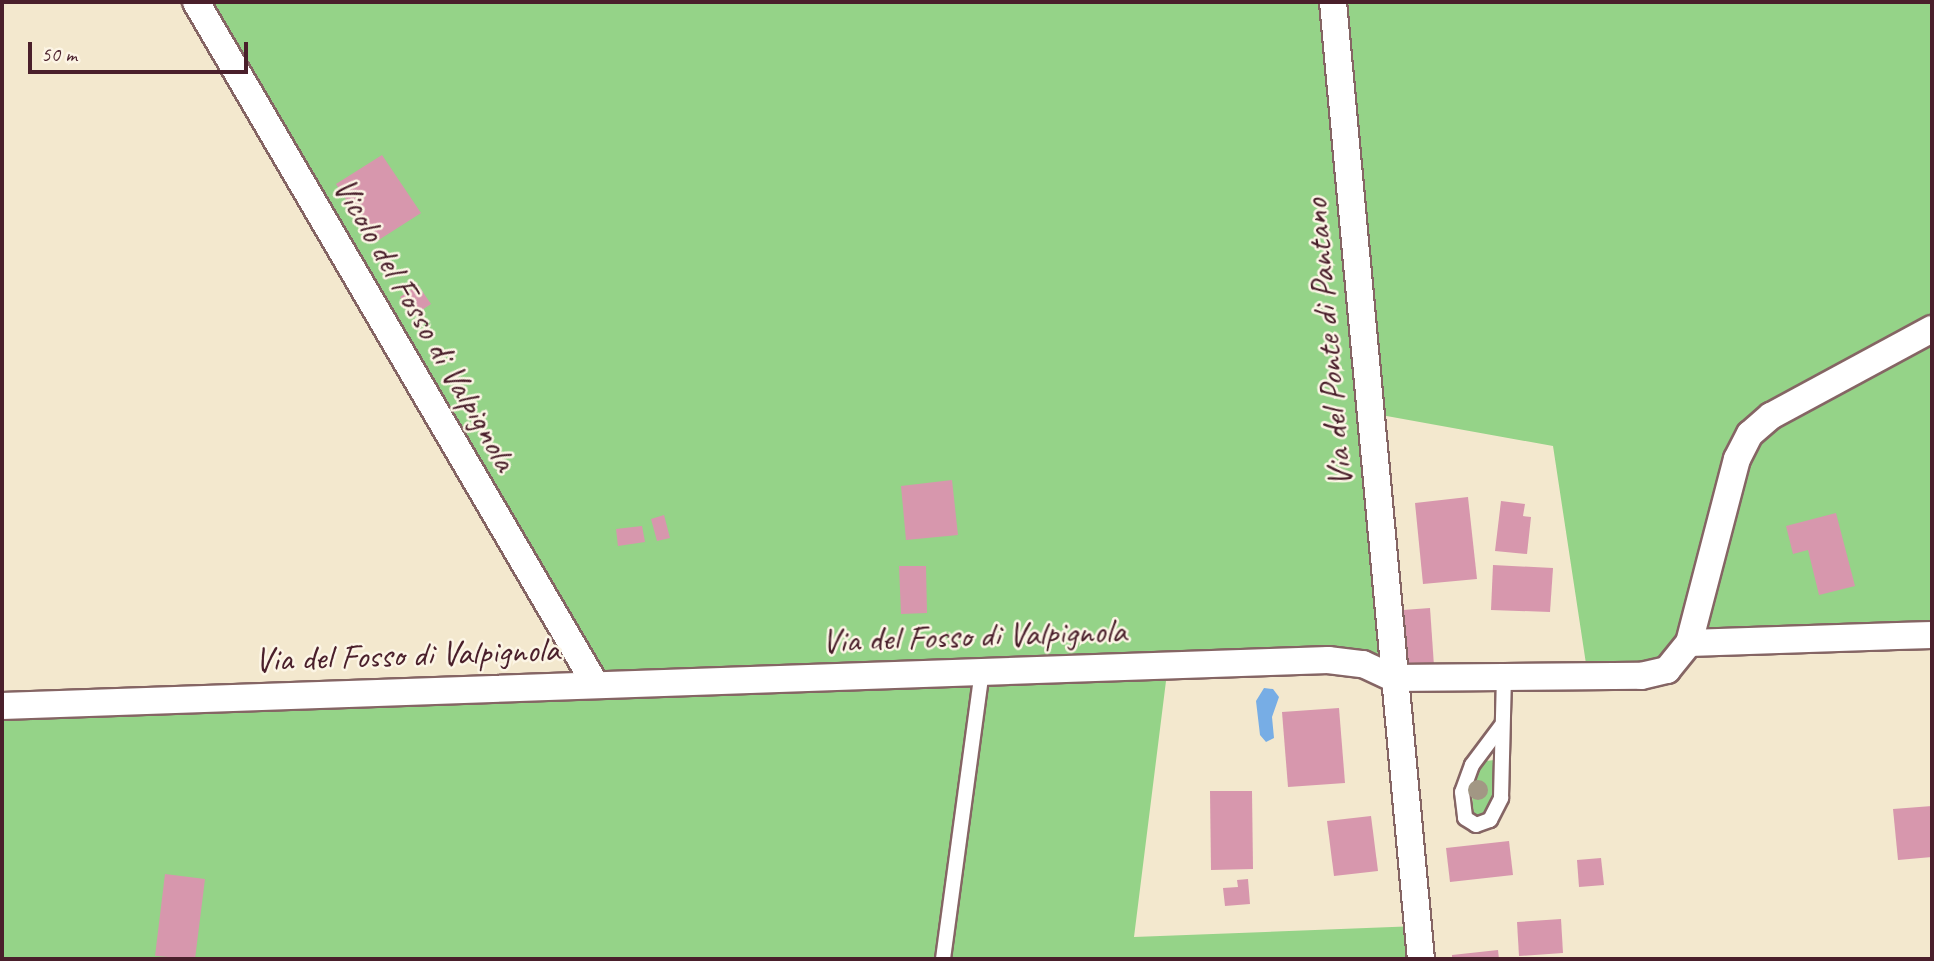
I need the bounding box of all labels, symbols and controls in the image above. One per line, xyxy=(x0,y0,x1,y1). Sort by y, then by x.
scale bar xyxy=(32,28,252,72)
text: 50 m xyxy=(41,41,77,67)
street label: Vicolo del Fosso di Valpignola xyxy=(323,169,527,479)
street label: Via del Ponte di Pantano xyxy=(1294,197,1362,489)
street label: Via del Fosso di Valpignola xyxy=(821,610,1127,662)
street label: Via del Fosso di Valpignola xyxy=(254,629,560,681)

